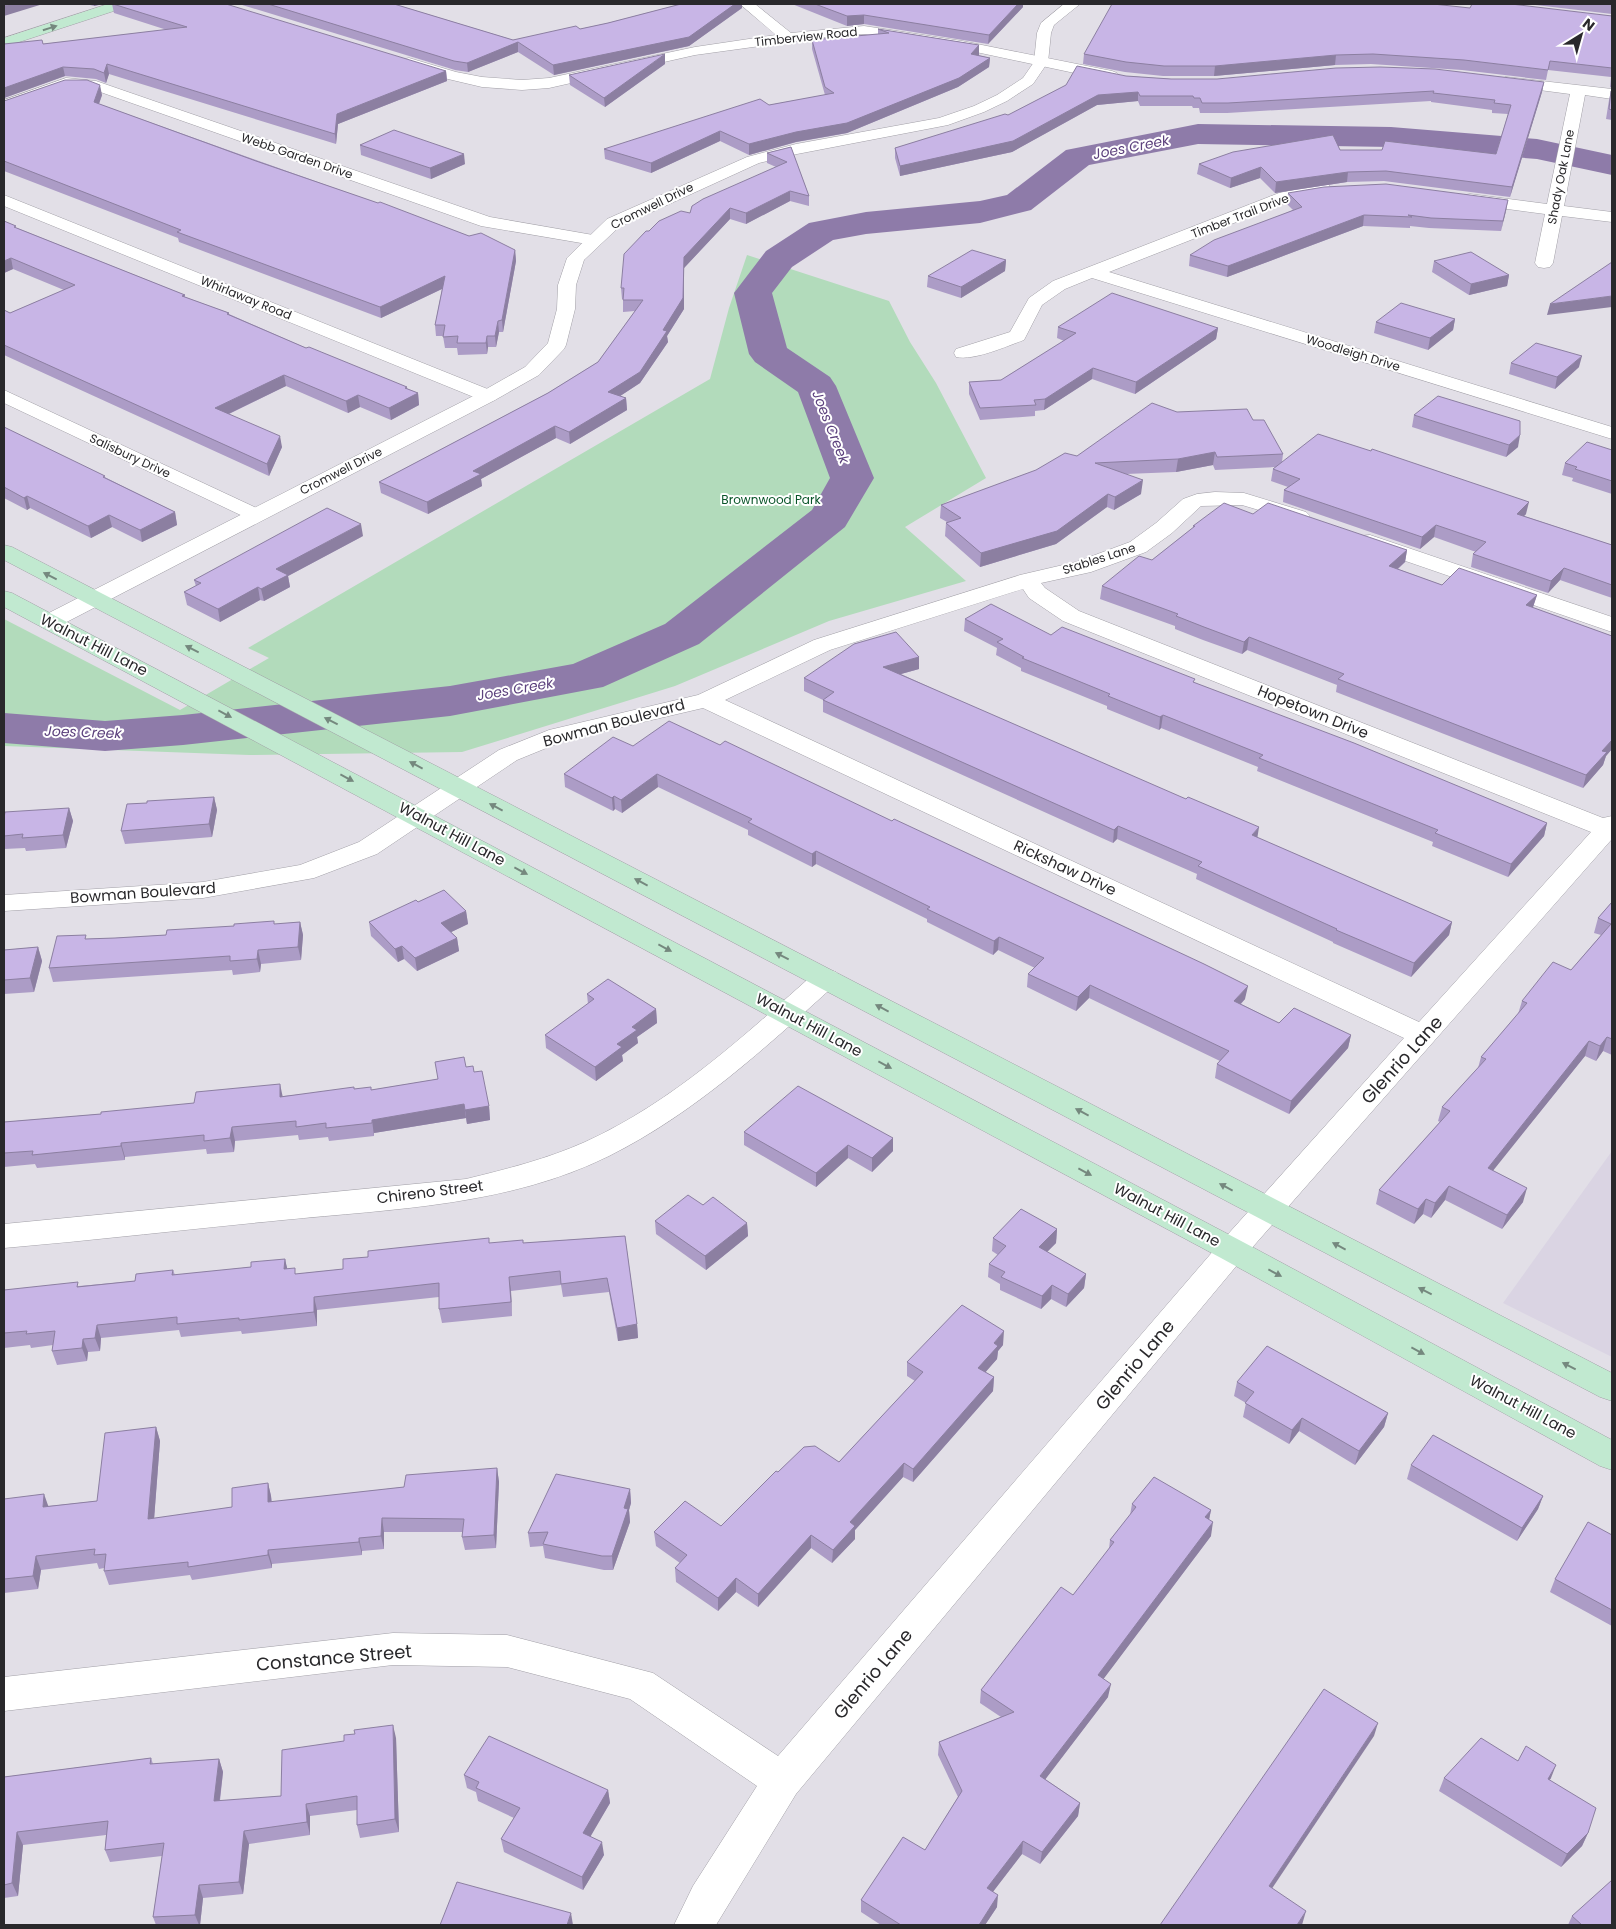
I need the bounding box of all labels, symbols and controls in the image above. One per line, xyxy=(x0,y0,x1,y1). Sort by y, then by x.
north arrow xyxy=(1556,10,1606,60)
text: N xyxy=(1579,13,1599,36)
street label: Timberview Road xyxy=(754,23,858,50)
one-way arrow xyxy=(43,24,58,32)
street label: Webb Garden Drive xyxy=(239,128,355,183)
street label: Shady Oak Lane xyxy=(1543,128,1578,226)
water label: Joes Creek xyxy=(1091,130,1172,164)
street label: Cromwell Drive xyxy=(607,178,696,233)
street label: Timber Trail Drive xyxy=(1189,189,1291,242)
street label: Whirlaway Road xyxy=(198,271,294,324)
street label: Woodleigh Drive xyxy=(1304,330,1402,375)
water label: Joes Creek xyxy=(807,387,855,467)
street label: Salisbury Drive xyxy=(87,429,174,482)
street label: Cromwell Drive xyxy=(297,442,385,499)
park label: Brownwood Park xyxy=(721,491,821,508)
street label: Stables Lane xyxy=(1060,539,1138,578)
one-way arrow xyxy=(43,572,57,580)
street label: Walnut Hill Lane xyxy=(37,608,152,681)
one-way arrow xyxy=(185,645,200,653)
water label: Joes Creek xyxy=(475,672,555,706)
street label: Hopetown Drive xyxy=(1255,680,1372,743)
street label: Bowman Boulevard xyxy=(541,693,687,752)
one-way arrow xyxy=(218,710,233,718)
one-way arrow xyxy=(324,717,338,725)
water label: Joes Creek xyxy=(44,721,123,743)
one-way arrow xyxy=(409,761,423,769)
one-way arrow xyxy=(340,774,354,783)
street label: Walnut Hill Lane xyxy=(395,797,509,871)
one-way arrow xyxy=(489,803,504,811)
street label: Rickshaw Drive xyxy=(1010,835,1120,901)
one-way arrow xyxy=(514,867,528,875)
street label: Bowman Boulevard xyxy=(69,877,217,908)
one-way arrow xyxy=(633,878,648,886)
one-way arrow xyxy=(658,943,671,952)
one-way arrow xyxy=(775,952,789,960)
street label: Walnut Hill Lane xyxy=(752,988,866,1062)
one-way arrow xyxy=(874,1004,889,1012)
street label: Glenrio Lane xyxy=(1355,1010,1448,1109)
one-way arrow xyxy=(878,1061,892,1069)
one-way arrow xyxy=(1075,1108,1089,1116)
one-way arrow xyxy=(1078,1168,1092,1176)
street label: Chireno Street xyxy=(376,1175,484,1208)
street label: Walnut Hill Lane xyxy=(1110,1178,1224,1252)
one-way arrow xyxy=(1219,1183,1233,1191)
one-way arrow xyxy=(1332,1242,1346,1250)
one-way arrow xyxy=(1268,1269,1282,1277)
one-way arrow xyxy=(1418,1287,1432,1295)
street label: Glenrio Lane xyxy=(1089,1314,1180,1415)
one-way arrow xyxy=(1411,1346,1425,1355)
one-way arrow xyxy=(1562,1362,1576,1370)
street label: Walnut Hill Lane xyxy=(1466,1370,1580,1444)
street label: Glenrio Lane xyxy=(827,1623,918,1724)
street label: Constance Street xyxy=(255,1638,413,1677)

